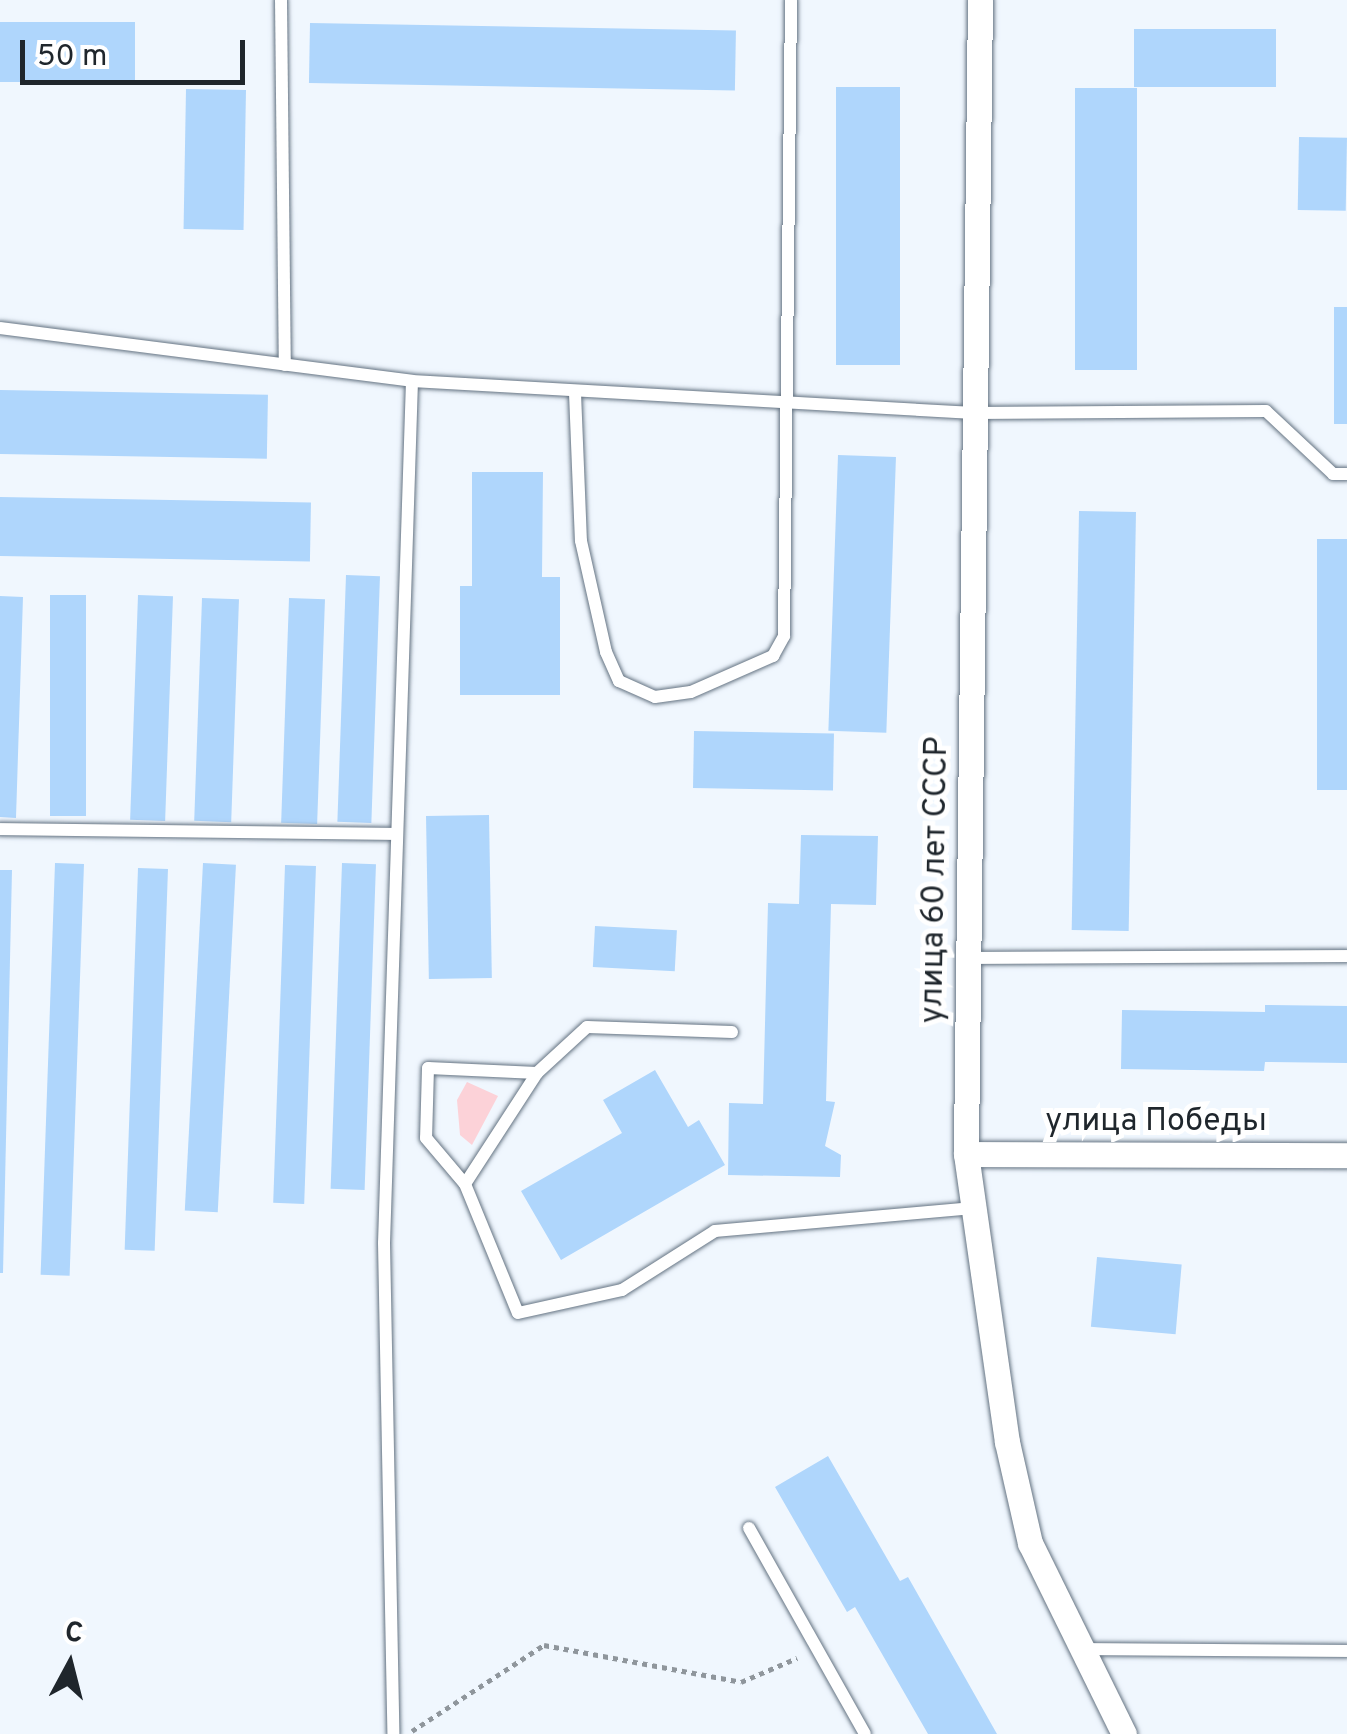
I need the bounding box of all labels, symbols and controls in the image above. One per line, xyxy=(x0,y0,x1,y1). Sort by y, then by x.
scale bar xyxy=(25,20,250,82)
text: 50 m xyxy=(37,39,107,76)
street label: улица 60 лет СССР xyxy=(914,736,958,1024)
street label: улица Победы xyxy=(1045,1103,1267,1141)
north arrow xyxy=(20,1614,120,1714)
text: С xyxy=(63,1615,85,1653)

